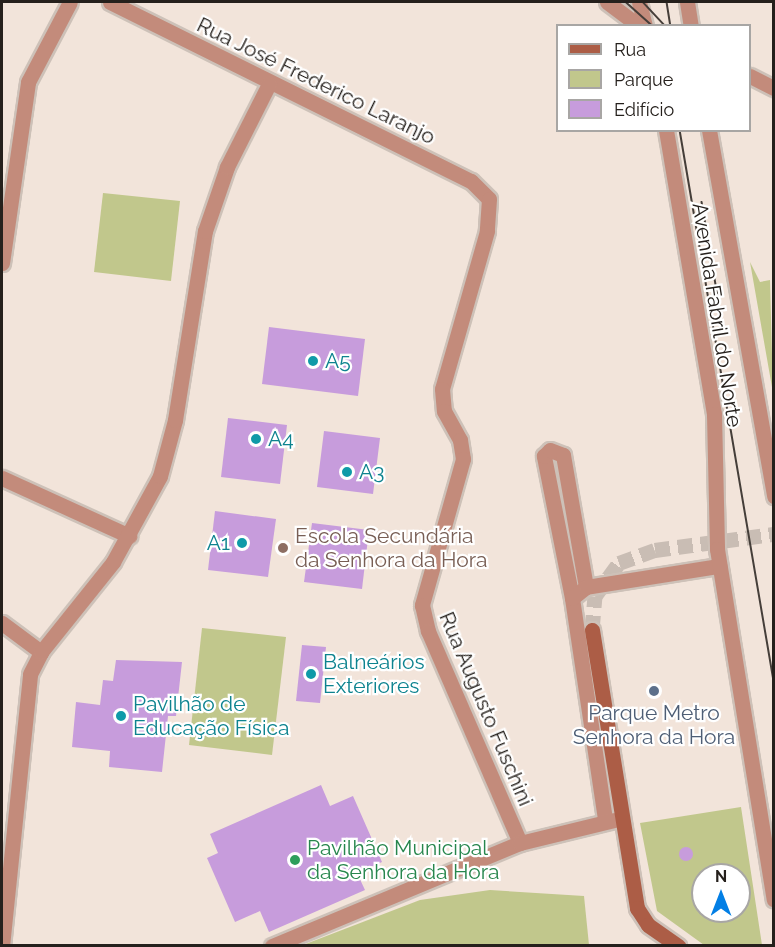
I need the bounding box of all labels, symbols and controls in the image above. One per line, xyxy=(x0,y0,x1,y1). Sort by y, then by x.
street label: Rua José Frederico Laranjo xyxy=(192,12,440,150)
legend xyxy=(556,24,751,132)
text: Rua xyxy=(614,39,646,60)
text: Parque xyxy=(614,69,673,90)
text: Edifício xyxy=(614,99,674,120)
street label: Avenida Fabril do Norte xyxy=(687,201,747,429)
place label: A5 xyxy=(325,348,351,374)
marker: A5 xyxy=(306,354,320,368)
place label: A4 xyxy=(268,426,294,452)
marker: A4 xyxy=(249,432,263,446)
place label: A3 xyxy=(359,459,384,485)
marker: A3 xyxy=(340,465,354,479)
place label: Escola Secundária da Senhora da Hora xyxy=(295,523,487,573)
place label: A1 xyxy=(207,530,230,556)
marker: A1 xyxy=(235,536,249,550)
marker: Escola Secundária da Senhora da Hora xyxy=(276,541,290,555)
street label: Rua Augusto Fuschini xyxy=(434,608,538,810)
place label: Balneários Exteriores xyxy=(323,649,425,699)
marker: Balneários Exteriores xyxy=(304,667,318,681)
marker: Parque Metro Senhora da Hora xyxy=(647,684,661,698)
place label: Pavilhão de Educação Física xyxy=(133,691,289,741)
place label: Parque Metro Senhora da Hora xyxy=(573,700,735,750)
marker: Pavilhão de Educação Física xyxy=(114,709,128,723)
place label: Pavilhão Municipal da Senhora da Hora xyxy=(307,835,499,885)
marker: Pavilhão Municipal da Senhora da Hora xyxy=(288,853,302,867)
north arrow xyxy=(691,863,751,923)
text: N xyxy=(715,867,727,886)

